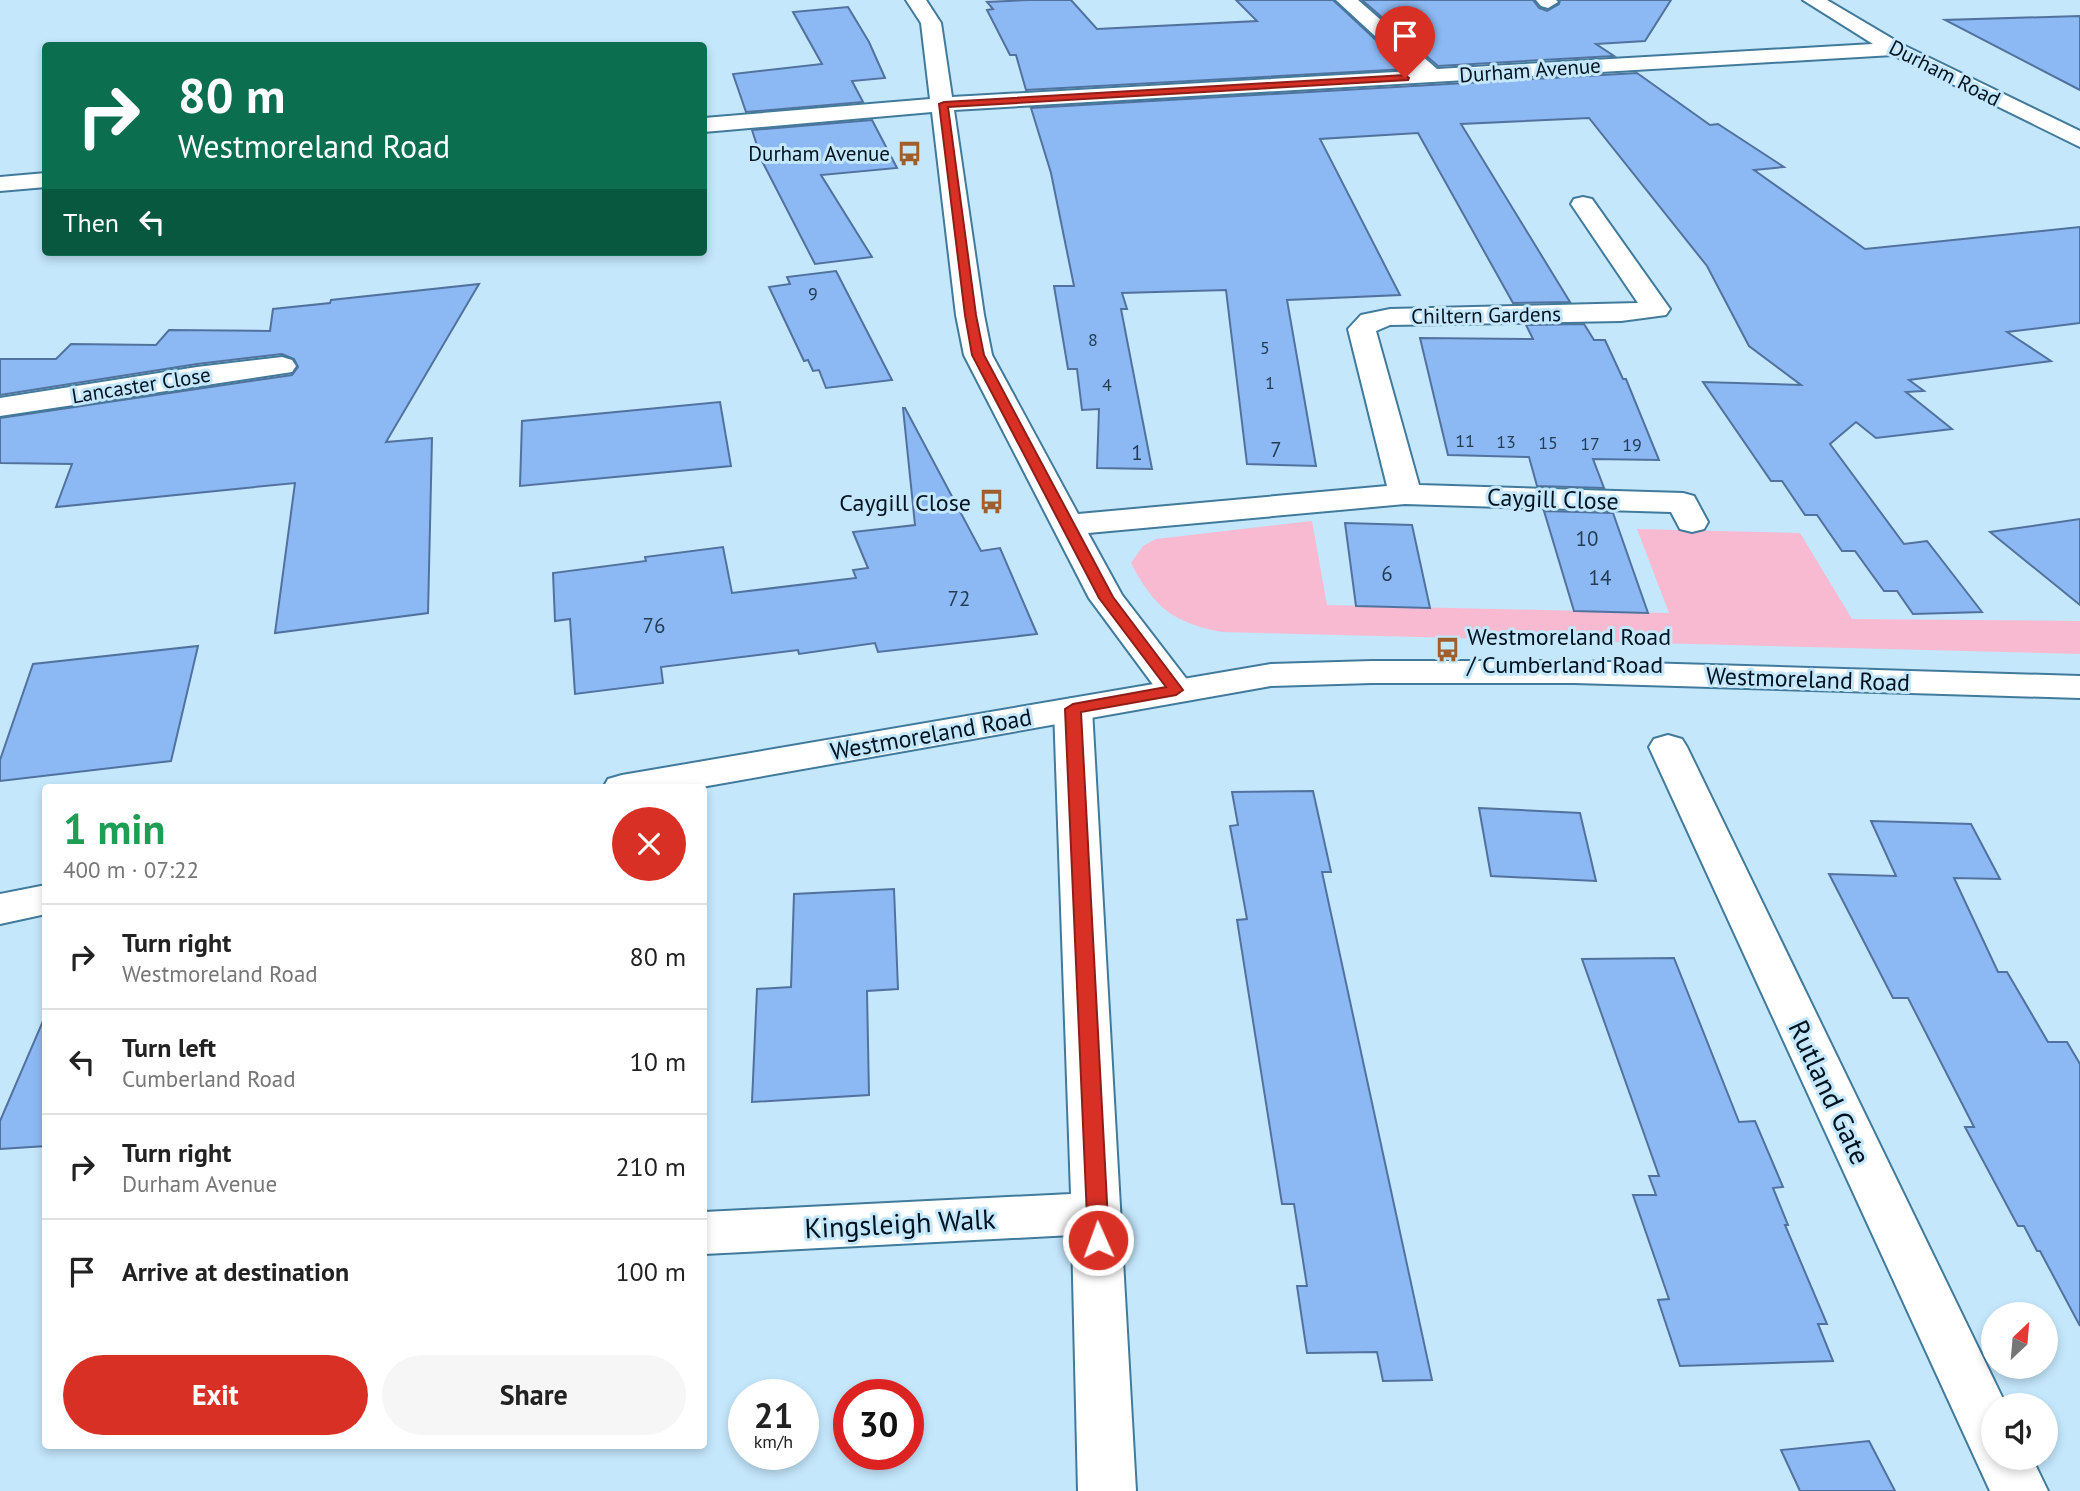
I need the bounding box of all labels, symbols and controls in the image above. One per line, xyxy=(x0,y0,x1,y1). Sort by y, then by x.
pin xyxy=(1375,6,1435,78)
icon: arrive xyxy=(1386,17,1424,55)
street label: Durham Road xyxy=(1885,33,2005,113)
street label: Durham Avenue xyxy=(1458,52,1602,88)
text: 80 m xyxy=(178,63,285,127)
icon: right xyxy=(63,70,154,161)
text: Westmoreland Road xyxy=(178,125,450,167)
bus stop icon: Durham Avenue xyxy=(896,139,924,167)
place label: Durham Avenue xyxy=(748,140,890,167)
icon: left xyxy=(133,203,171,241)
text: Then xyxy=(63,206,119,239)
house number: 9 xyxy=(808,282,818,305)
street label: Chiltern Gardens xyxy=(1411,300,1561,330)
house number: 8 xyxy=(1088,328,1098,351)
house number: 5 xyxy=(1260,336,1270,359)
street label: Lancaster Close xyxy=(70,361,212,409)
house number: 1 xyxy=(1265,371,1275,394)
house number: 4 xyxy=(1102,373,1112,396)
house number: 11 xyxy=(1455,429,1475,452)
house number: 13 xyxy=(1496,430,1516,453)
house number: 15 xyxy=(1538,431,1558,454)
house number: 17 xyxy=(1580,432,1600,455)
house number: 19 xyxy=(1622,433,1642,456)
house number: 7 xyxy=(1270,436,1282,463)
house number: 1 xyxy=(1131,439,1143,466)
street label: Caygill Close xyxy=(1487,481,1619,517)
place label: Caygill Close xyxy=(839,487,971,518)
bus stop icon: Caygill Close xyxy=(977,488,1005,516)
house number: 10 xyxy=(1576,525,1598,552)
house number: 6 xyxy=(1381,560,1393,587)
house number: 14 xyxy=(1589,564,1611,591)
house number: 72 xyxy=(948,585,970,612)
house number: 76 xyxy=(643,612,665,639)
place label: Westmoreland Road / Cumberland Road xyxy=(1466,621,1671,680)
bus stop icon: Westmoreland Road / Cumberland Road xyxy=(1433,636,1461,664)
street label: Westmoreland Road xyxy=(1705,660,1911,698)
street label: Westmoreland Road xyxy=(828,701,1034,767)
text: 1 min xyxy=(63,801,165,856)
button: close xyxy=(612,807,686,881)
text: 400 m · 07:22 xyxy=(63,855,199,884)
text: Turn right xyxy=(122,926,231,959)
icon: right xyxy=(63,938,101,976)
text: 80 m xyxy=(630,940,686,973)
text: Westmoreland Road xyxy=(122,959,318,988)
street label: Rutland Gate xyxy=(1780,1014,1880,1170)
text: Turn left xyxy=(122,1031,216,1064)
icon: left xyxy=(63,1043,101,1081)
text: 10 m xyxy=(630,1045,686,1078)
text: Cumberland Road xyxy=(122,1064,296,1093)
text: Turn right xyxy=(122,1136,231,1169)
icon: right xyxy=(63,1148,101,1186)
text: 210 m xyxy=(615,1150,686,1183)
text: Durham Avenue xyxy=(122,1169,277,1198)
street label: Kingsleigh Walk xyxy=(803,1199,997,1246)
position arrow xyxy=(1061,1203,1135,1277)
icon: arrive xyxy=(63,1253,101,1291)
text: Arrive at destination xyxy=(122,1255,349,1288)
text: 100 m xyxy=(615,1255,686,1288)
north arrow xyxy=(1981,1302,2058,1379)
map controls xyxy=(1981,1302,2058,1470)
button: Exit xyxy=(63,1355,368,1435)
button: Share xyxy=(382,1355,686,1435)
speed limit sign: 30 xyxy=(833,1379,924,1470)
text: 21 xyxy=(754,1392,793,1438)
button: sound xyxy=(1981,1393,2058,1470)
text: km/h xyxy=(754,1430,793,1453)

